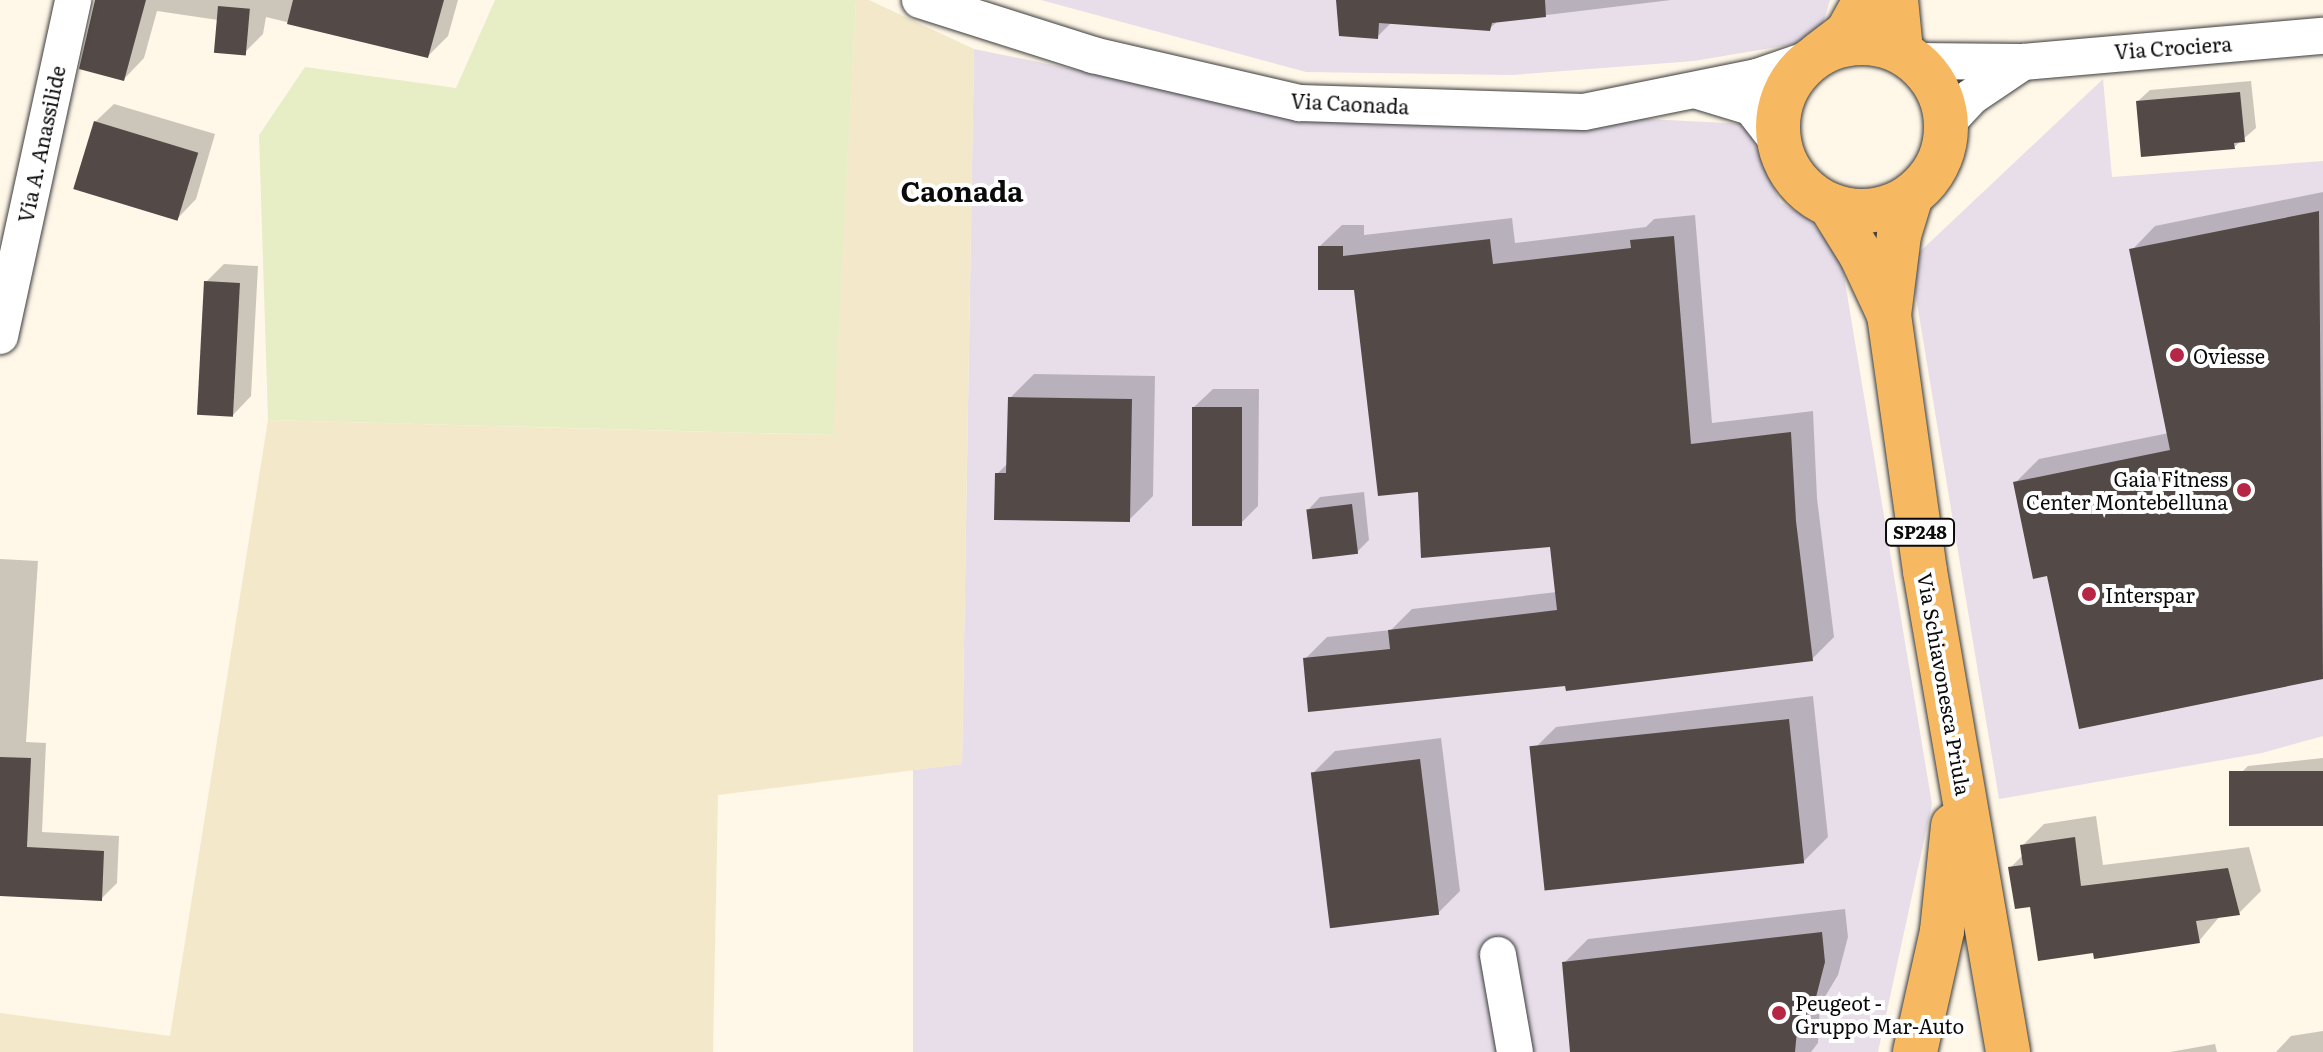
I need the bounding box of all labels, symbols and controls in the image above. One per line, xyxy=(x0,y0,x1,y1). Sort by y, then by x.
street label: Via Crociera xyxy=(2113,31,2233,63)
street label: Via A. Anassilide xyxy=(13,63,69,225)
street label: Via Caonada xyxy=(1290,88,1410,118)
district label: Caonada xyxy=(900,173,1024,207)
place label: Oviesse xyxy=(2193,343,2265,367)
marker: Oviesse xyxy=(2168,346,2186,364)
place label: Gaia Fitness Center Montebelluna xyxy=(2026,466,2228,513)
marker: Gaia Fitness Center Montebelluna xyxy=(2235,481,2253,499)
road number: SP248 xyxy=(1884,518,1956,546)
street label: Via Schiavonesca Priula xyxy=(1914,571,1976,797)
place label: Interspar xyxy=(2105,582,2195,606)
marker: Interspar xyxy=(2080,585,2098,603)
place label: Peugeot - Gruppo Mar-Auto xyxy=(1795,990,1964,1037)
marker: Peugeot - Gruppo Mar-Auto xyxy=(1770,1004,1788,1022)

